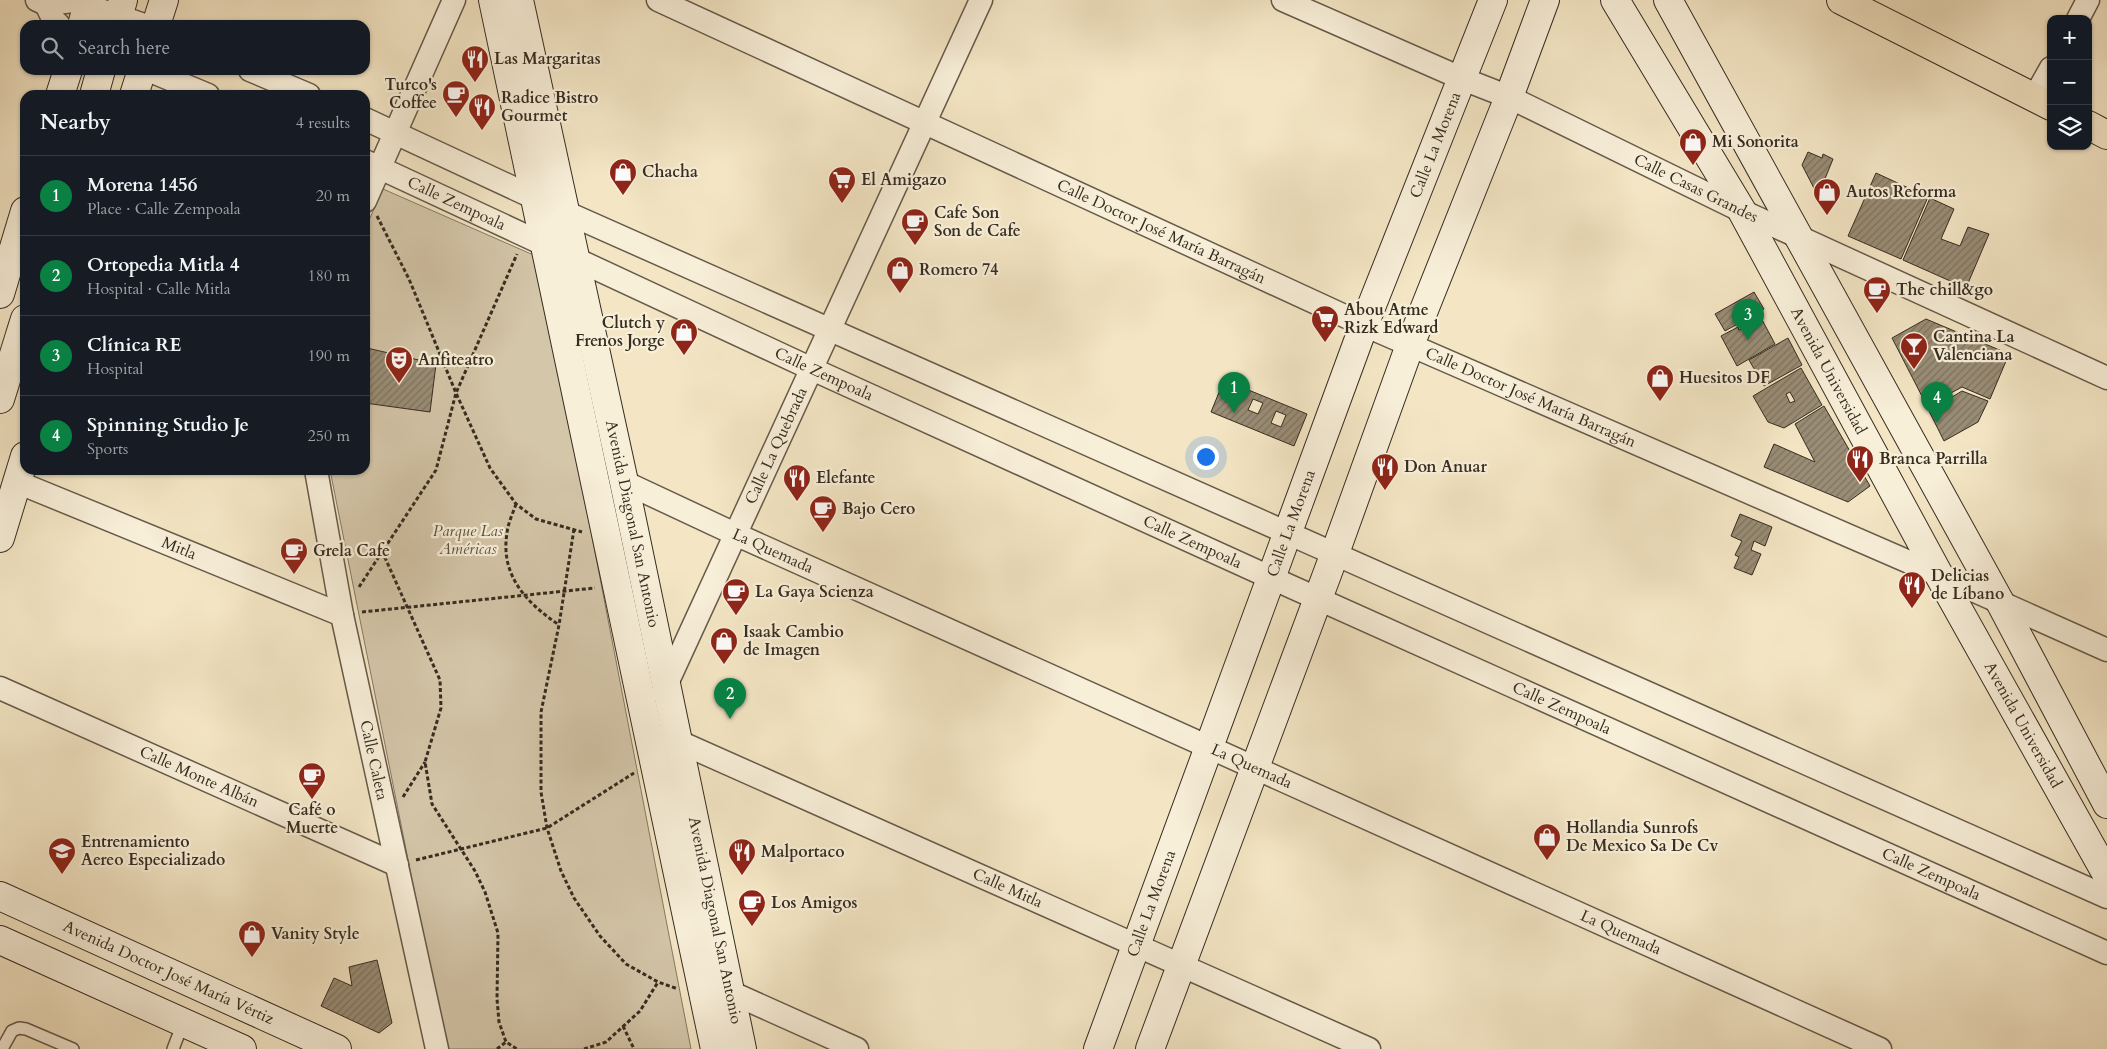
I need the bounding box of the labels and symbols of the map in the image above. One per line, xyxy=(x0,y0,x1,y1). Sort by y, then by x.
restaurant icon: Las Margaritas xyxy=(460,44,490,83)
place label: Las Margaritas xyxy=(494,48,601,70)
place label: Turco's Coffee xyxy=(385,74,437,114)
cafe icon: Turco's Coffee xyxy=(441,79,471,118)
place label: Radice Bistro Gourmet xyxy=(501,87,598,127)
street label: Calle La Morena xyxy=(1404,89,1466,201)
restaurant icon: Radice Bistro Gourmet xyxy=(467,92,497,131)
shop icon: Mi Sonorita xyxy=(1678,127,1708,166)
place label: Mi Sonorita xyxy=(1712,131,1799,153)
street label: Calle Casas Grandes xyxy=(1630,149,1762,228)
shop icon: Chacha xyxy=(608,157,638,196)
place label: Chacha xyxy=(642,161,698,183)
supermarket icon: El Amigazo xyxy=(827,165,857,204)
place label: El Amigazo xyxy=(861,169,947,191)
street label: Calle Zempoala xyxy=(404,171,509,236)
street label: Calle Doctor José María Barragán xyxy=(1053,174,1269,289)
shop icon: Autos Reforma xyxy=(1812,177,1842,216)
place label: Autos Reforma xyxy=(1846,181,1956,203)
place label: Cafe Son Son de Cafe xyxy=(934,202,1021,242)
cafe icon: Cafe Son Son de Cafe xyxy=(900,207,930,246)
shop icon: Romero 74 xyxy=(885,255,915,294)
place label: Romero 74 xyxy=(919,259,998,281)
cafe icon: The chill&go xyxy=(1862,275,1892,314)
place label: The chill&go xyxy=(1896,279,1993,301)
place label: Abou Atme Rizk Edward xyxy=(1344,299,1438,339)
pin: 3 xyxy=(1732,299,1764,340)
street label: Avenida Universidad xyxy=(1785,303,1872,439)
supermarket icon: Abou Atme Rizk Edward xyxy=(1310,304,1340,343)
place label: Clutch y Frenos Jorge xyxy=(575,312,665,352)
shop icon: Clutch y Frenos Jorge xyxy=(669,317,699,356)
place label: Cantina La Valenciana xyxy=(1933,326,2014,366)
bar icon: Cantina La Valenciana xyxy=(1899,331,1929,370)
street label: Calle Zempoala xyxy=(771,342,877,406)
street label: Calle Doctor José María Barragán xyxy=(1422,342,1639,453)
theatre icon: Anfiteatro xyxy=(384,345,414,384)
place label: Anfiteatro xyxy=(418,349,494,371)
shop icon: Huesitos DF xyxy=(1645,363,1675,402)
place label: Huesitos DF xyxy=(1679,367,1770,389)
pin: 1 xyxy=(1218,372,1250,413)
pin: 4 xyxy=(1921,382,1953,423)
street label: Calle La Quebrada xyxy=(740,384,813,508)
street label: Avenida Diagonal San Antonio xyxy=(600,418,665,630)
your location xyxy=(1193,444,1219,470)
restaurant icon: Branca Parrilla xyxy=(1845,444,1875,483)
place label: Branca Parrilla xyxy=(1879,448,1988,470)
restaurant icon: Don Anuar xyxy=(1370,452,1400,491)
place label: Don Anuar xyxy=(1404,456,1488,478)
restaurant icon: Elefante xyxy=(782,463,812,502)
place label: Elefante xyxy=(816,467,876,489)
street label: Calle La Morena xyxy=(1261,467,1321,580)
cafe icon: Bajo Cero xyxy=(808,494,838,533)
place label: Bajo Cero xyxy=(842,498,915,520)
street label: Calle Zempoala xyxy=(1140,510,1245,574)
park label: Parque Las Américas xyxy=(433,520,504,560)
street label: La Quemada xyxy=(729,523,817,579)
street label: Mitla xyxy=(158,531,200,565)
cafe icon: Grela Cafe xyxy=(279,536,309,575)
place label: Grela Cafe xyxy=(313,540,390,562)
place label: Delicias de Líbano xyxy=(1931,565,2004,605)
restaurant icon: Delicias de Líbano xyxy=(1897,570,1927,609)
cafe icon: La Gaya Scienza xyxy=(721,577,751,616)
place label: La Gaya Scienza xyxy=(755,581,874,603)
place label: Isaak Cambio de Imagen xyxy=(743,621,844,661)
shop icon: Isaak Cambio de Imagen xyxy=(709,626,739,665)
street label: Avenida Universidad xyxy=(1979,658,2067,793)
street label: Calle Zempoala xyxy=(1509,676,1615,740)
pin: 2 xyxy=(714,678,746,719)
street label: Calle Caleta xyxy=(354,718,393,802)
street label: La Quemada xyxy=(1208,739,1296,794)
street label: Calle Monte Albán xyxy=(136,741,262,813)
cafe icon: Café o Muerte xyxy=(297,761,327,800)
place label: Café o Muerte xyxy=(286,799,338,839)
street label: Avenida Diagonal San Antonio xyxy=(683,815,748,1026)
place label: Hollandia Sunrofs De Mexico Sa De Cv xyxy=(1566,817,1718,857)
shop icon: Hollandia Sunrofs De Mexico Sa De Cv xyxy=(1532,822,1562,861)
place label: Entrenamiento Aereo Especializado xyxy=(81,831,225,871)
school or university icon: Entrenamiento Aereo Especializado xyxy=(47,836,77,875)
restaurant icon: Malportaco xyxy=(727,837,757,876)
place label: Malportaco xyxy=(761,841,845,863)
street label: Calle Zempoala xyxy=(1878,842,1984,906)
street label: Calle La Morena xyxy=(1122,847,1181,960)
street label: Calle Mitla xyxy=(969,863,1046,913)
cafe icon: Los Amigos xyxy=(737,888,767,927)
place label: Los Amigos xyxy=(771,892,857,914)
street label: La Quemada xyxy=(1577,905,1665,960)
street label: Avenida Doctor José María Vértiz xyxy=(60,915,277,1030)
shop icon: Vanity Style xyxy=(237,919,267,958)
place label: Vanity Style xyxy=(271,923,360,945)

